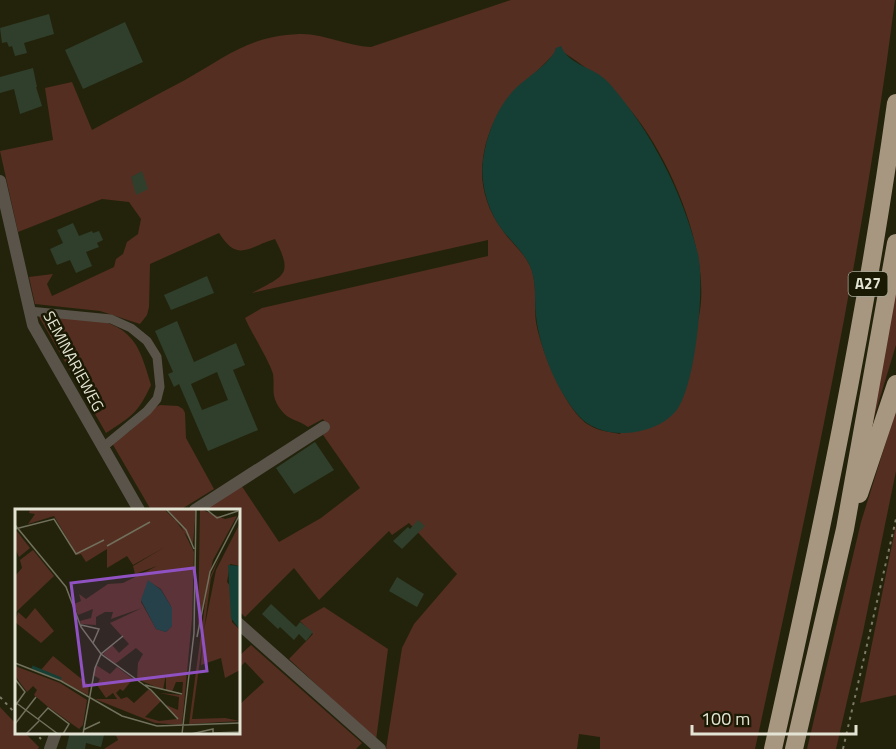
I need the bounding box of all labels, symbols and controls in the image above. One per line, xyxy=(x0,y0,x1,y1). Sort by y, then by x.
road number: A27 xyxy=(848,272,888,296)
street label: SEMINARIEWEG xyxy=(37,307,111,415)
inset map xyxy=(15,509,240,734)
scale bar xyxy=(692,698,856,736)
text: 100 m xyxy=(701,705,750,732)

